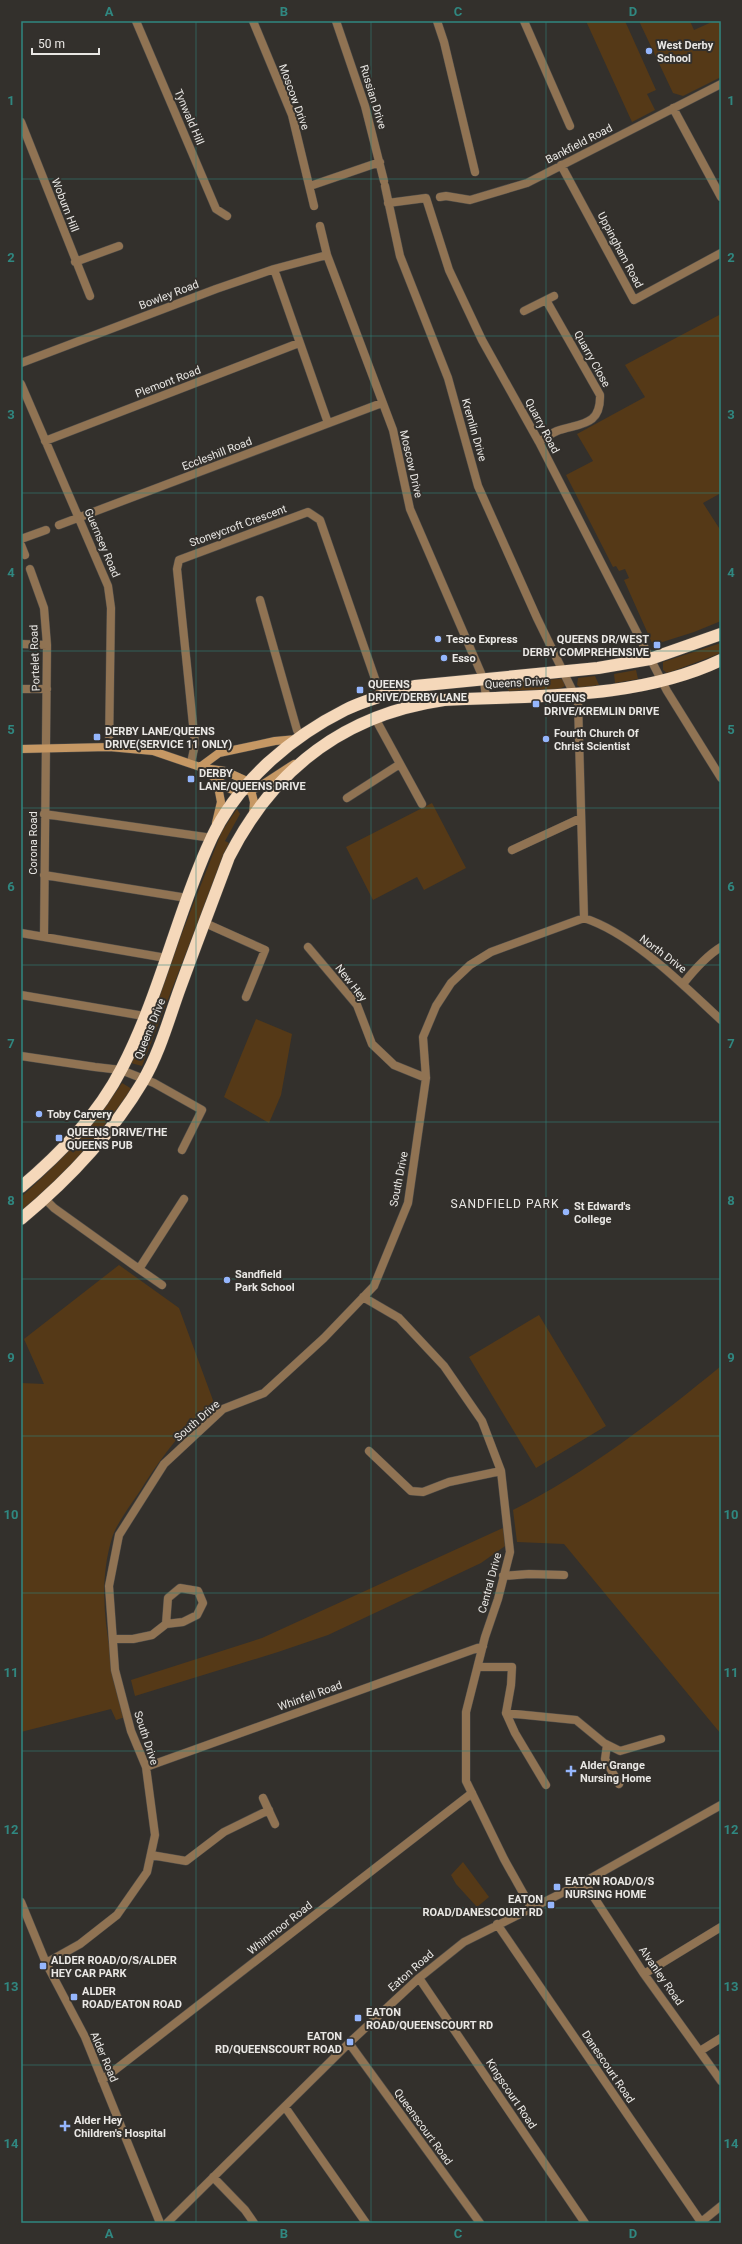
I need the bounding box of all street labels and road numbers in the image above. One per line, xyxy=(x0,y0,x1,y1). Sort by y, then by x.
street label: Moscow Drive xyxy=(276,62,312,132)
street label: Russian Drive xyxy=(357,63,389,131)
street label: Tynwald Hill xyxy=(171,87,207,147)
street label: Bankfield Road xyxy=(543,122,615,166)
street label: Woburn Hill xyxy=(49,176,81,234)
street label: Uppingham Road xyxy=(595,210,645,290)
street label: Bowley Road xyxy=(137,278,201,312)
street label: Quarry Close xyxy=(571,328,613,390)
street label: Plemont Road xyxy=(133,364,203,400)
street label: Quarry Road xyxy=(522,396,562,456)
street label: Kremlin Drive xyxy=(459,397,489,463)
street label: Moscow Drive xyxy=(397,429,425,499)
street label: Eccleshill Road xyxy=(180,435,254,473)
street label: Stoneycroft Crescent xyxy=(188,502,289,550)
street label: Guernsey Road xyxy=(82,506,122,580)
street label: Portelet Road xyxy=(27,624,43,692)
street label: Queens Drive xyxy=(484,675,550,691)
street label: Corona Road xyxy=(27,811,40,875)
street label: North Drive xyxy=(637,932,689,976)
street label: New Hey xyxy=(332,962,370,1005)
street label: Queens Drive xyxy=(132,997,168,1061)
street label: South Drive xyxy=(387,1150,411,1208)
street label: South Drive xyxy=(172,1398,223,1444)
street label: Central Drive xyxy=(476,1551,504,1615)
street label: Whinfell Road xyxy=(276,1678,344,1714)
street label: South Drive xyxy=(131,1709,161,1767)
street label: Whinmoor Road xyxy=(245,1899,315,1957)
street label: Alvanley Road xyxy=(636,1944,686,2008)
street label: Eaton Road xyxy=(386,1948,436,1994)
street label: Danescourt Road xyxy=(579,2028,637,2106)
street label: Alder Road xyxy=(88,2030,120,2084)
street label: Kingscourt Road xyxy=(483,2057,539,2131)
street label: Queenscourt Road xyxy=(391,2086,455,2168)

